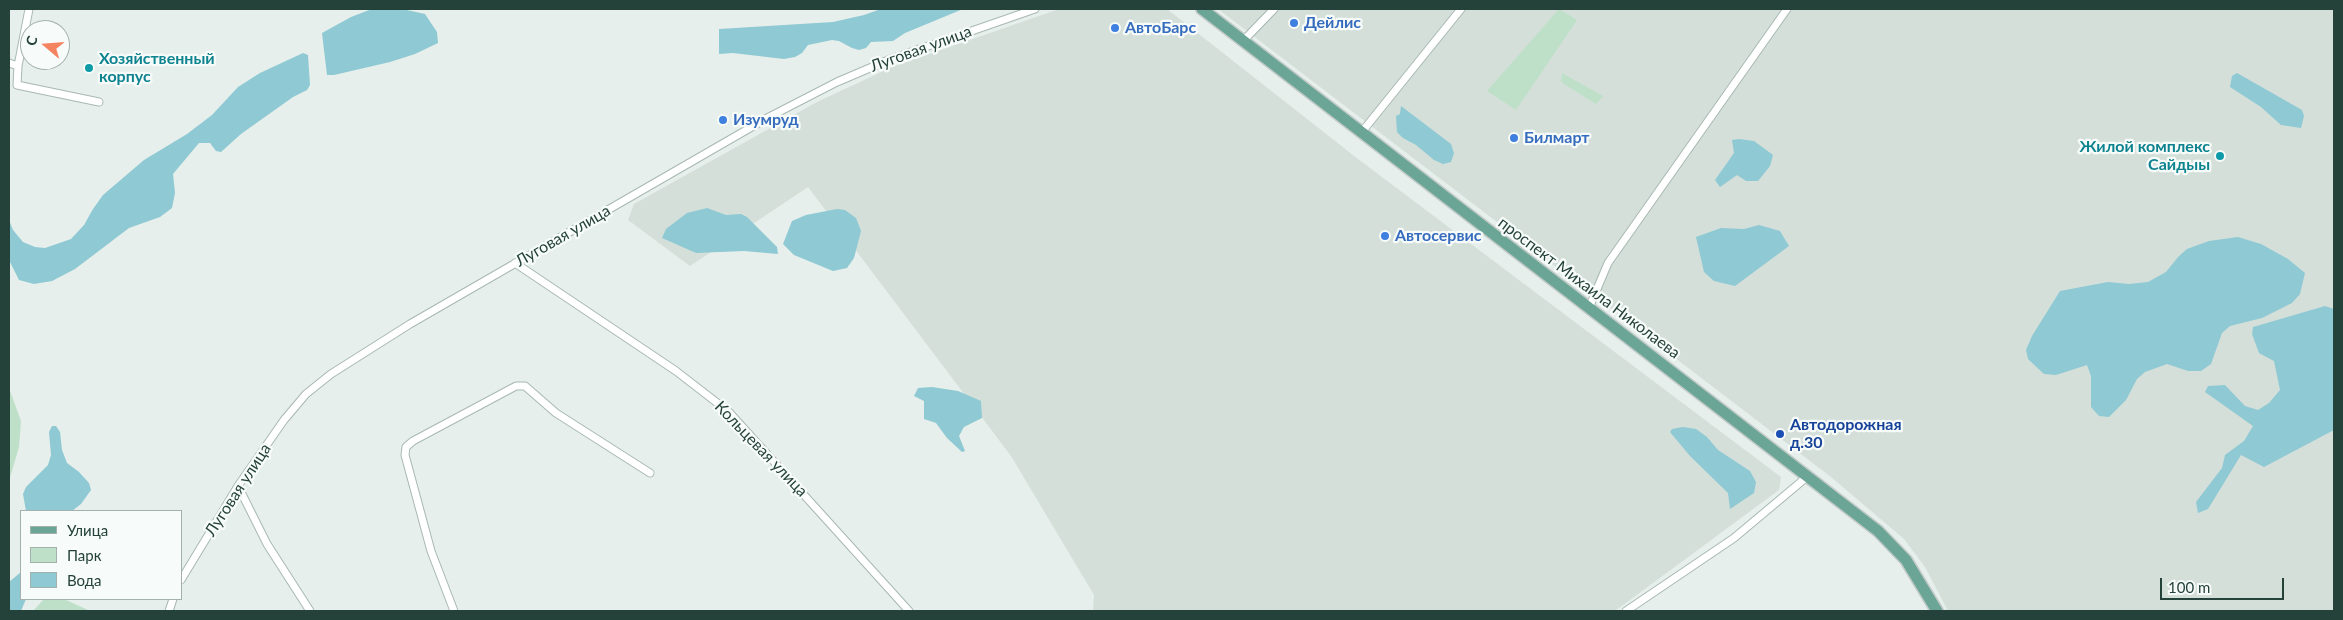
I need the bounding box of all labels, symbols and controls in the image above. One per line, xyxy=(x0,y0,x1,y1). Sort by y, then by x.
place label: Дейлис xyxy=(1304,13,1361,33)
marker: Дейлис xyxy=(1288,17,1300,29)
place label: АвтоБарс xyxy=(1125,18,1196,38)
north arrow xyxy=(20,20,70,70)
street label: Луговая улица xyxy=(868,22,974,76)
marker: АвтоБарс xyxy=(1109,22,1121,34)
text: С xyxy=(22,33,41,48)
place label: Хозяйственный корпус xyxy=(99,49,215,87)
marker: Хозяйственный корпус xyxy=(83,62,95,74)
place label: Изумруд xyxy=(733,110,799,130)
marker: Изумруд xyxy=(717,114,729,126)
place label: Билмарт xyxy=(1524,128,1590,148)
marker: Билмарт xyxy=(1508,132,1520,144)
place label: Жилой комплекс Сайдыы xyxy=(2079,137,2210,175)
marker: Жилой комплекс Сайдыы xyxy=(2214,150,2226,162)
street label: Луговая улица xyxy=(512,201,614,271)
street label: проспект Михаила Николаева xyxy=(1494,213,1684,363)
place label: Автосервис xyxy=(1395,226,1481,246)
marker: Автосервис xyxy=(1379,230,1391,242)
street label: Кольцевая улица xyxy=(710,397,812,501)
place label: Автодорожная д.30 xyxy=(1790,415,1902,453)
marker: Автодорожная д.30 xyxy=(1774,428,1786,440)
street label: Луговая улица xyxy=(201,440,275,540)
legend xyxy=(20,510,182,600)
text: Улица xyxy=(67,521,108,539)
text: Парк xyxy=(67,546,101,564)
scale bar xyxy=(2163,568,2287,600)
text: Вода xyxy=(67,571,102,589)
text: 100 m xyxy=(2168,578,2210,596)

